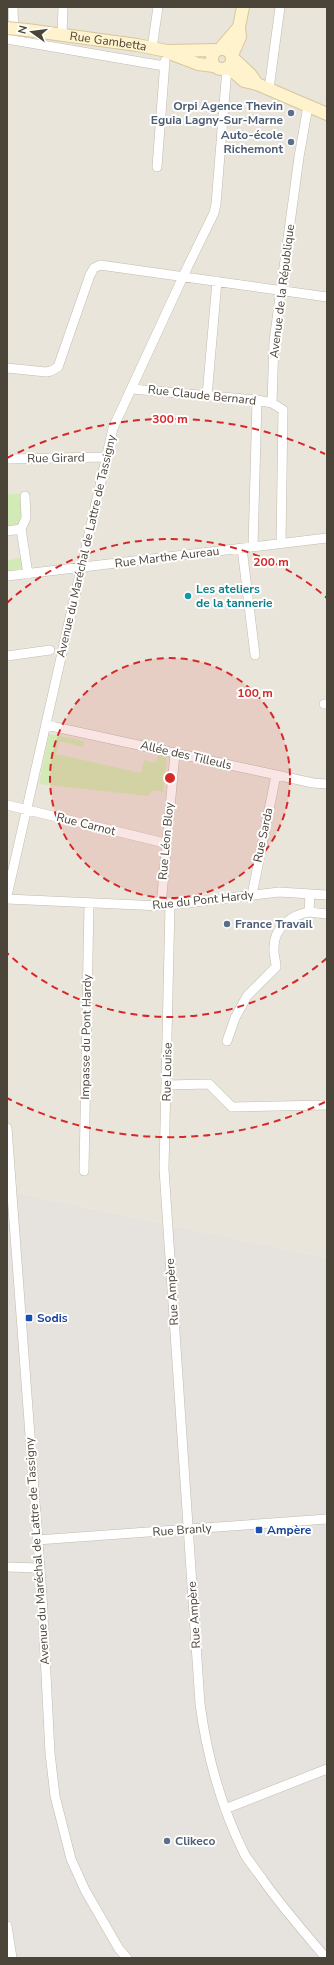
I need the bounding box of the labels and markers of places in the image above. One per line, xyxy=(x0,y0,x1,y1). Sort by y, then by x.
place label: Orpi Agence Thevin Eguia Lagny-Sur-Marne xyxy=(151,98,283,128)
marker: Orpi Agence Thevin Eguia Lagny-Sur-Marne xyxy=(286,108,296,118)
place label: Auto-école Richemont xyxy=(221,127,283,157)
marker: Auto-école Richemont xyxy=(286,137,296,147)
place label: Les ateliers de la tannerie xyxy=(196,581,273,611)
marker: Les ateliers de la tannerie xyxy=(183,591,193,601)
centre of rings xyxy=(163,771,177,785)
place label: France Travail xyxy=(235,916,313,932)
marker: France Travail xyxy=(222,919,232,929)
place label: Sodis xyxy=(37,1310,68,1326)
marker: Sodis xyxy=(24,1313,34,1323)
place label: Ampère xyxy=(267,1522,312,1538)
marker: Ampère xyxy=(254,1525,264,1535)
place label: Clikeco xyxy=(175,1833,215,1849)
marker: Clikeco xyxy=(162,1836,172,1846)

